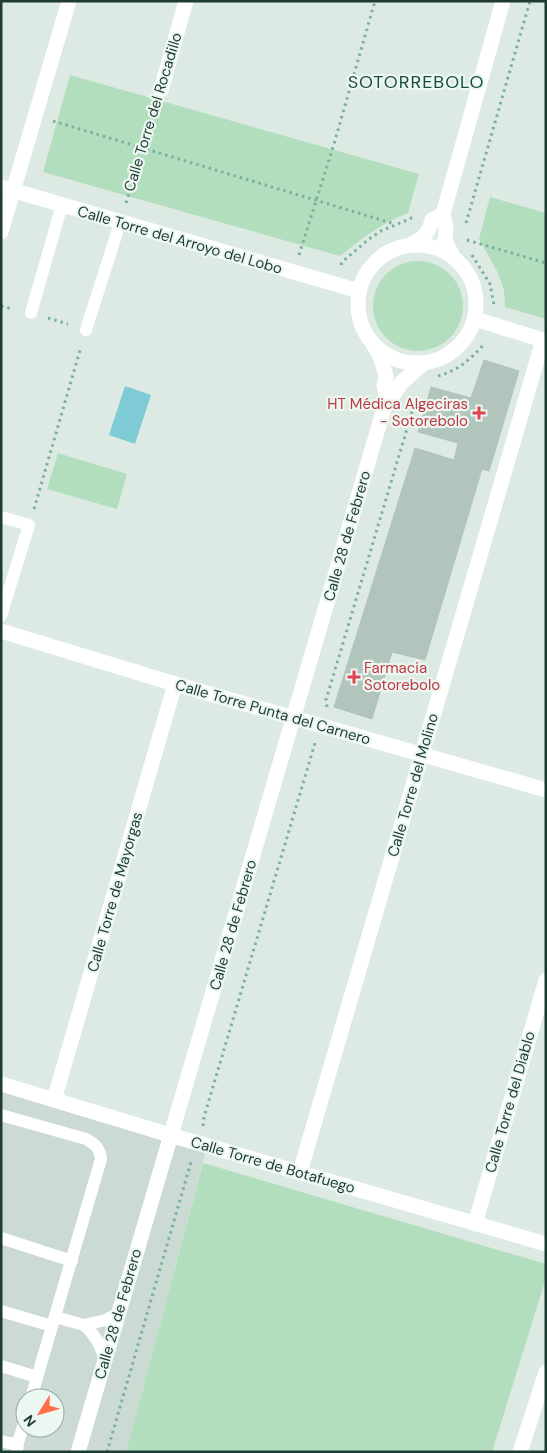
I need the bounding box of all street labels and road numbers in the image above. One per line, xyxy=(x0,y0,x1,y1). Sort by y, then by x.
street label: Calle Torre del Rocadillo xyxy=(119,30,187,194)
street label: Calle Torre del Arroyo del Lobo xyxy=(75,201,285,279)
street label: Calle 28 de Febrero xyxy=(319,468,375,604)
street label: Calle Torre Punta del Carnero xyxy=(173,674,373,750)
street label: Calle Torre del Molino xyxy=(383,711,443,859)
street label: Calle Torre de Mayorgas xyxy=(83,810,147,974)
street label: Calle 28 de Febrero xyxy=(205,857,261,993)
street label: Calle Torre del Diablo xyxy=(480,1029,540,1175)
street label: Calle Torre de Botafuego xyxy=(188,1132,358,1198)
street label: Calle 28 de Febrero xyxy=(90,1246,146,1382)

